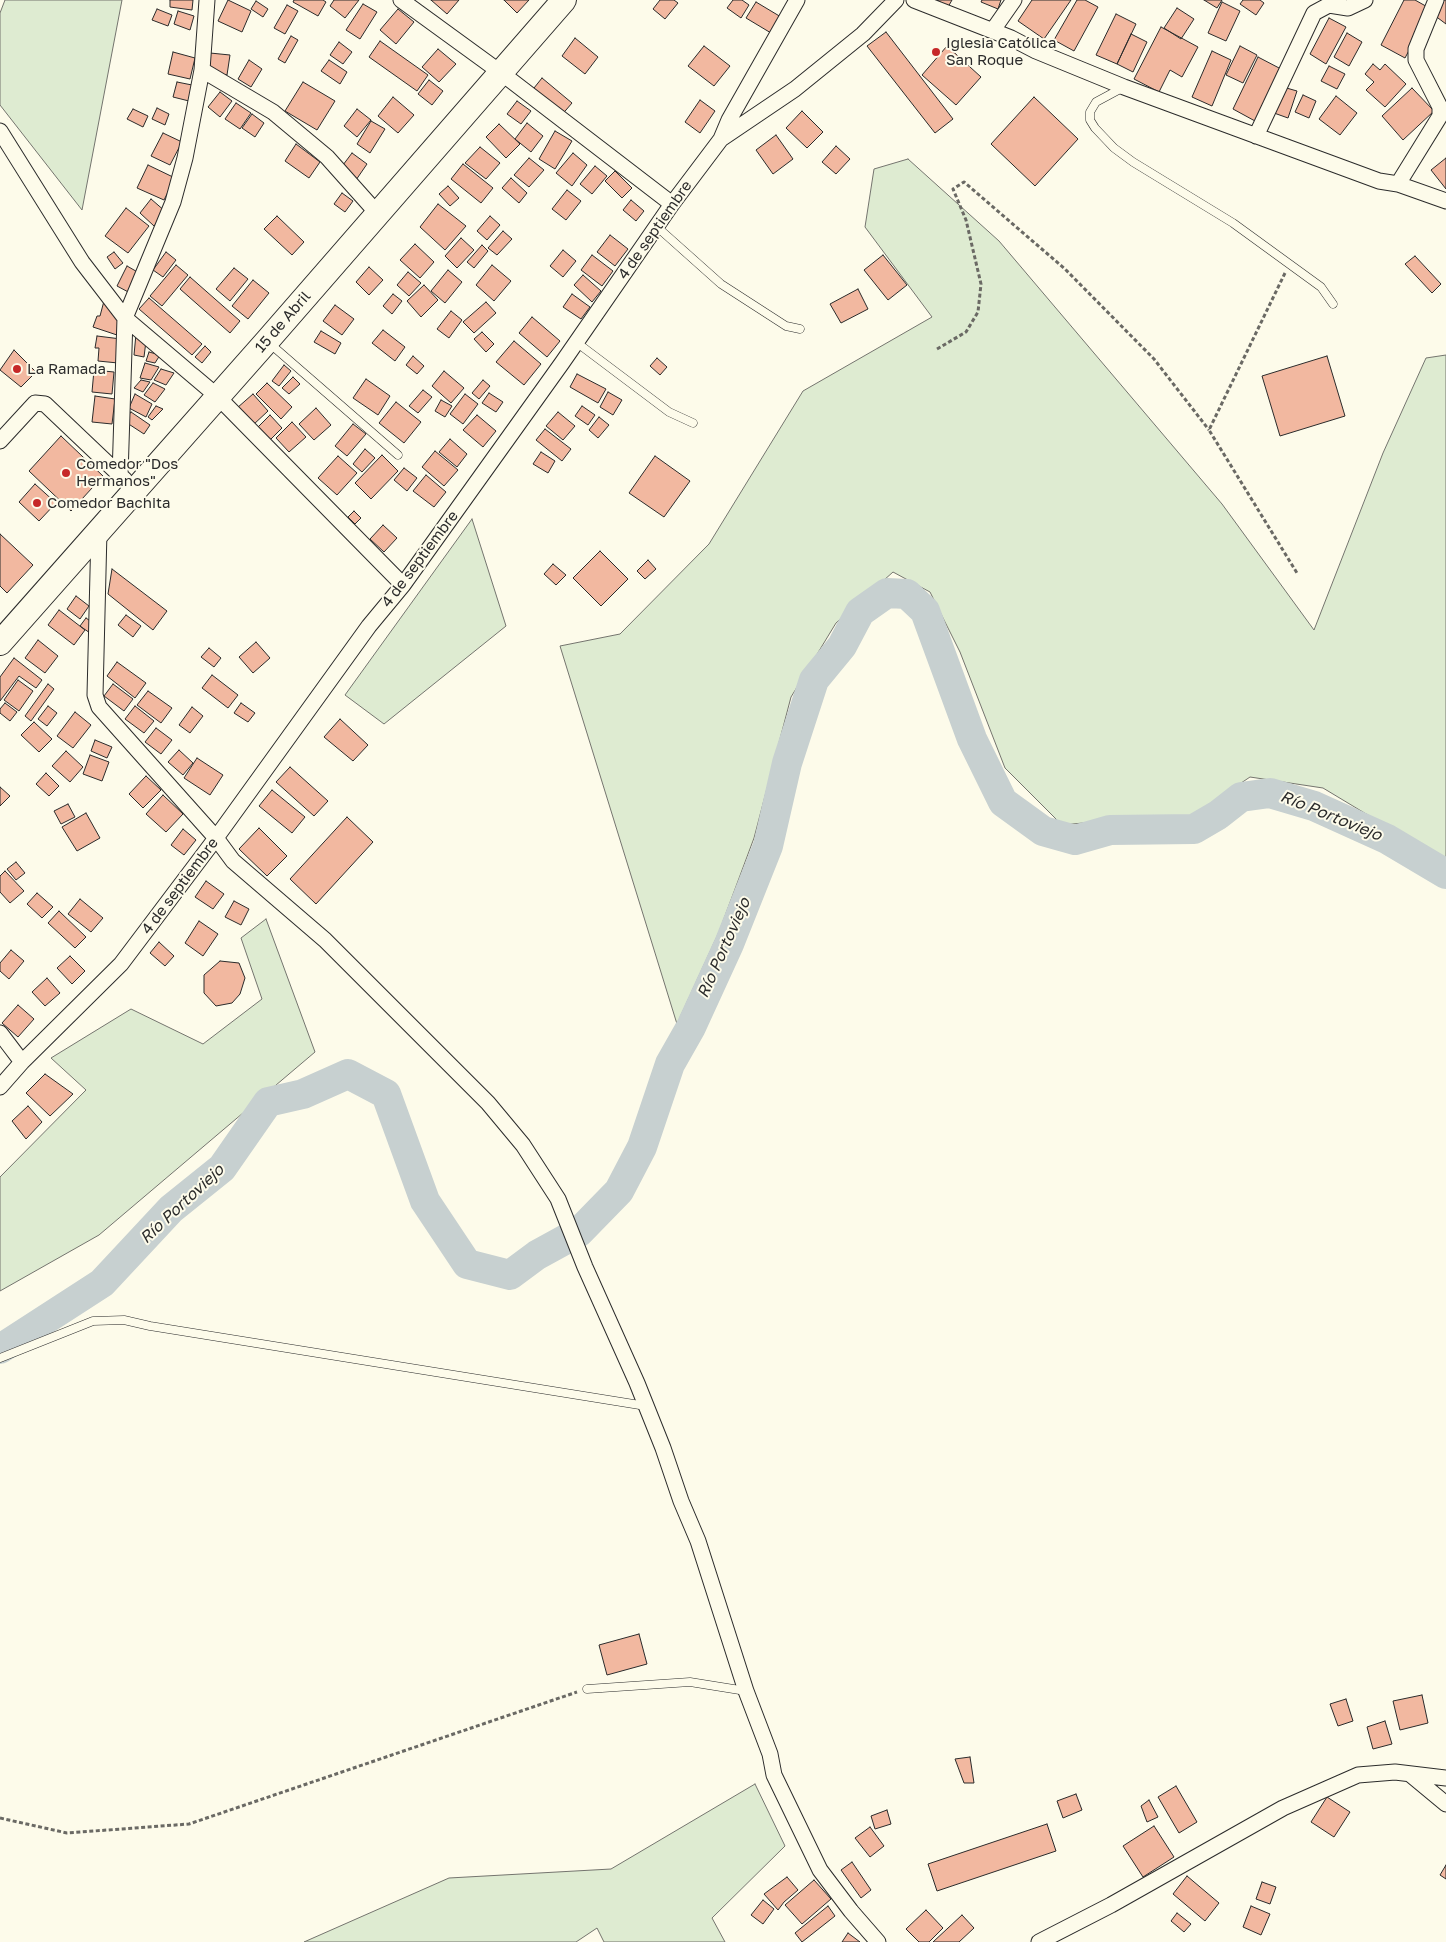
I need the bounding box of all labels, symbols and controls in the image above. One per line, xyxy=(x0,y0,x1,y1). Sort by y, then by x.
place label: Iglesia Católica San Roque xyxy=(946,34,1056,69)
marker: Iglesia Católica San Roque xyxy=(930,46,942,58)
street label: 4 de septiembre xyxy=(614,177,696,283)
street label: 15 de Abril xyxy=(251,288,315,356)
place label: La Ramada xyxy=(27,360,106,378)
marker: La Ramada xyxy=(11,363,23,375)
place label: Comedor "Dos Hermanos" xyxy=(76,455,178,490)
marker: Comedor "Dos Hermanos" xyxy=(60,467,72,479)
place label: Comedor Bachita xyxy=(47,494,170,512)
marker: Comedor Bachita xyxy=(31,497,43,509)
street label: 4 de septiembre xyxy=(378,507,462,611)
water label: Río Portoviejo xyxy=(1278,787,1384,845)
street label: 4 de septiembre xyxy=(138,834,222,938)
water label: Río Portoviejo xyxy=(693,895,755,1001)
water label: Río Portoviejo xyxy=(136,1160,228,1248)

